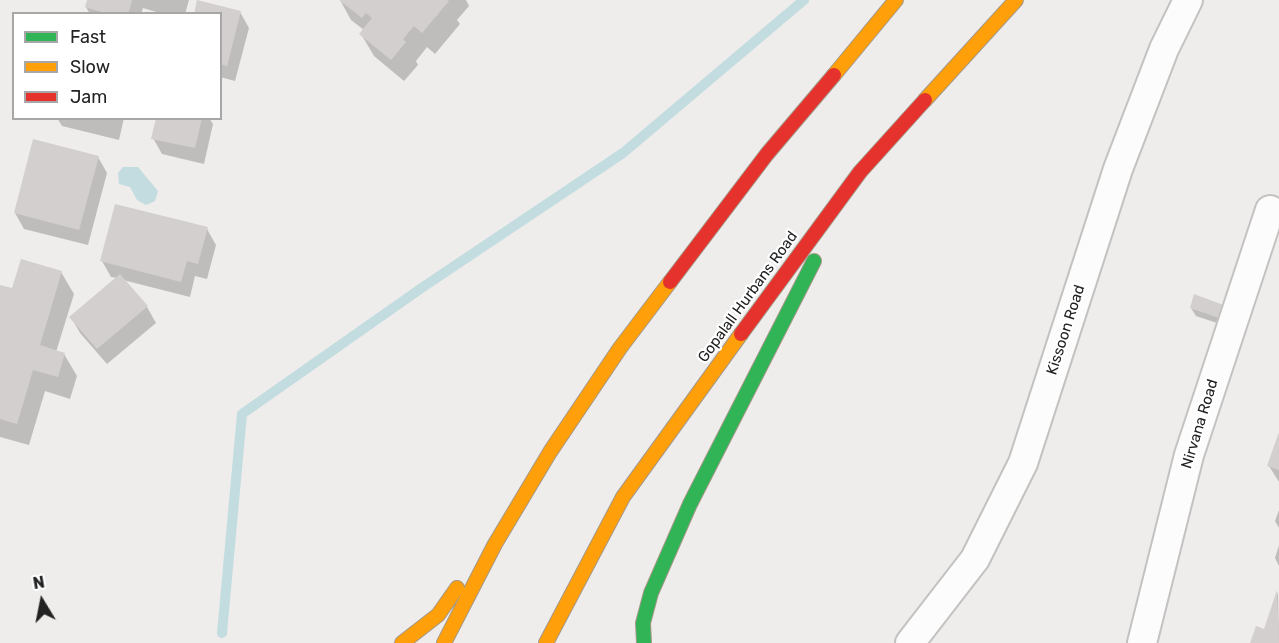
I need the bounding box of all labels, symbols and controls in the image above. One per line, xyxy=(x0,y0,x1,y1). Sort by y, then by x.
legend xyxy=(12,12,222,120)
text: Fast xyxy=(70,26,106,48)
text: Slow xyxy=(70,56,110,78)
text: Jam xyxy=(70,86,107,108)
street label: Gopalall Hurbans Road xyxy=(694,228,802,366)
street label: Kissoon Road xyxy=(1043,283,1089,377)
street label: Nirvana Road xyxy=(1178,377,1222,471)
north arrow xyxy=(12,571,72,631)
text: N xyxy=(31,572,46,593)

